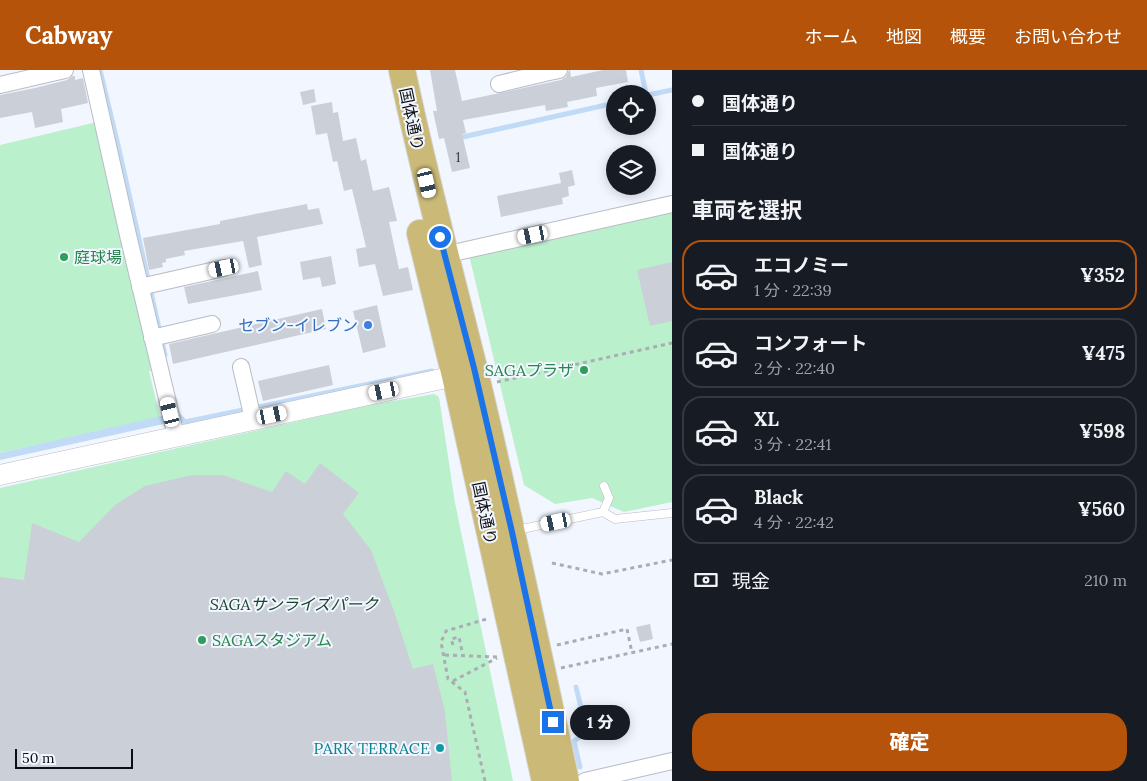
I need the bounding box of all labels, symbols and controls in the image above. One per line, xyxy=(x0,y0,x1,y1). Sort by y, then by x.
text: Cabway xyxy=(25,20,113,51)
text: ホーム xyxy=(805,25,858,48)
text: 地図 xyxy=(886,25,922,48)
text: 概要 xyxy=(950,25,986,48)
text: お問い合わせ xyxy=(1014,25,1122,48)
map controls xyxy=(606,85,656,195)
button: locate xyxy=(606,85,656,135)
street label: 国体通り xyxy=(396,86,428,152)
text: 国体通り xyxy=(722,91,798,115)
text: 国体通り xyxy=(722,139,798,163)
button: layers xyxy=(606,145,656,195)
house number: 1 xyxy=(455,148,461,166)
car xyxy=(416,167,437,199)
text: 車両を選択 xyxy=(692,196,802,224)
car xyxy=(516,225,549,245)
route start xyxy=(429,226,451,248)
place label: 庭球場 xyxy=(74,247,122,267)
marker: 庭球場 xyxy=(58,251,70,263)
icon: car xyxy=(694,253,739,298)
text: エコノミー xyxy=(754,253,849,277)
car xyxy=(207,258,240,278)
text: ¥352 xyxy=(1080,263,1125,287)
text: 1 分 · 22:39 xyxy=(754,280,832,300)
place label: セブン-イレブン xyxy=(238,315,358,335)
marker: セブン-イレブン xyxy=(362,319,374,331)
icon: car xyxy=(694,331,739,376)
text: コンフォート xyxy=(754,331,867,355)
text: ¥475 xyxy=(1082,341,1125,365)
text: 2 分 · 22:40 xyxy=(754,358,835,378)
place label: SAGAプラザ xyxy=(485,360,574,380)
marker: SAGAプラザ xyxy=(578,364,590,376)
car xyxy=(367,381,400,401)
car xyxy=(159,396,180,428)
car xyxy=(255,405,288,425)
text: XL xyxy=(754,407,779,431)
icon: car xyxy=(694,409,739,454)
text: ¥598 xyxy=(1079,419,1125,443)
text: 3 分 · 22:41 xyxy=(754,434,831,454)
street label: 国体通り xyxy=(469,480,501,546)
text: Black xyxy=(754,485,803,509)
icon: car xyxy=(694,487,739,532)
text: ¥560 xyxy=(1078,497,1125,521)
car xyxy=(539,512,572,532)
text: 4 分 · 22:42 xyxy=(754,512,834,532)
icon: cash xyxy=(692,566,720,594)
text: 現金 xyxy=(732,569,770,593)
text: 210 m xyxy=(1084,570,1127,590)
park label: SAGAサンライズパーク xyxy=(210,594,379,614)
place label: SAGAスタジアム xyxy=(212,630,332,650)
marker: SAGAスタジアム xyxy=(196,634,208,646)
callout: 1 分 xyxy=(570,704,630,740)
route end xyxy=(542,711,564,733)
text: 1 分 xyxy=(587,712,613,732)
button: 確定 xyxy=(692,713,1127,771)
place label: PARK TERRACE xyxy=(314,738,430,758)
marker: PARK TERRACE xyxy=(434,742,446,754)
scale bar xyxy=(15,746,132,769)
text: 50 m xyxy=(22,749,55,767)

